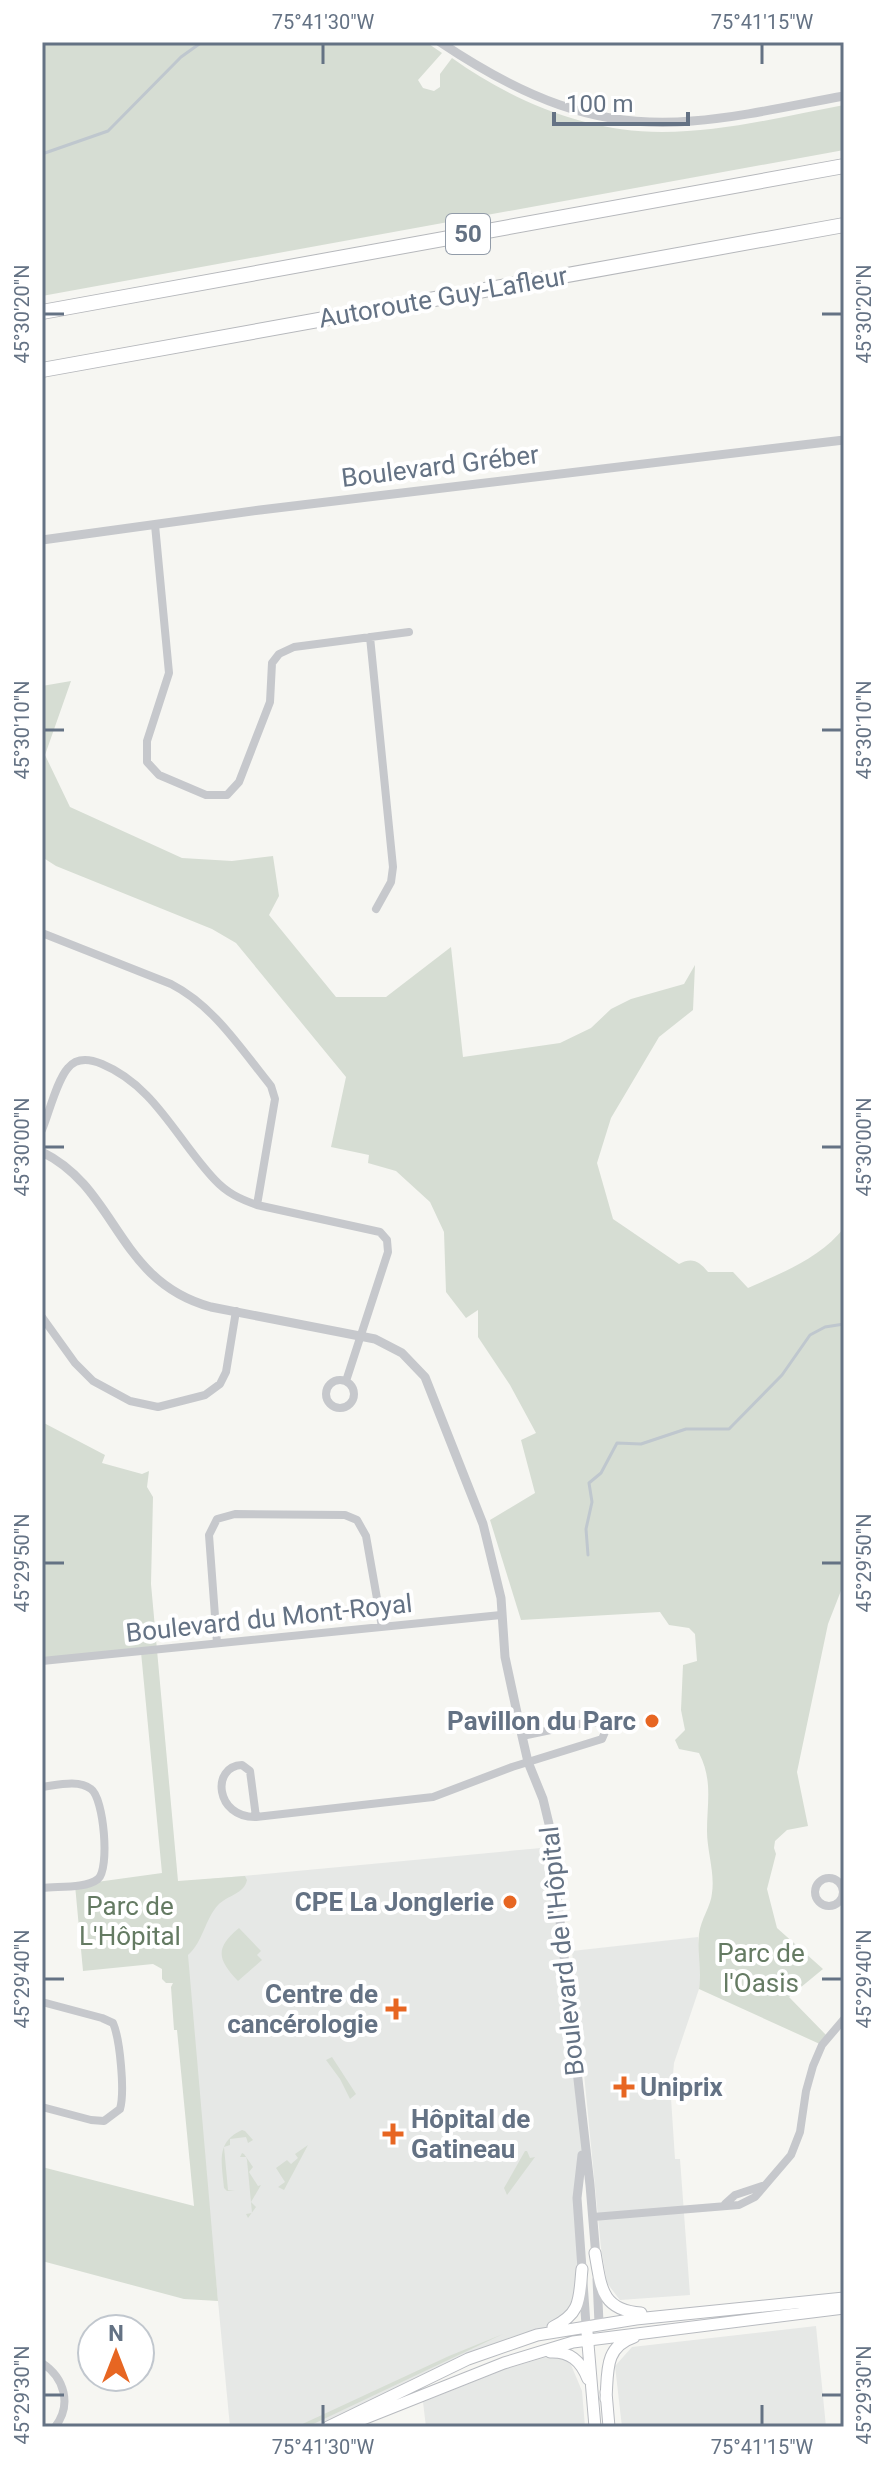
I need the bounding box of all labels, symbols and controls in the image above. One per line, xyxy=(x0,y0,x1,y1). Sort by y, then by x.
text: 75°41'30"W xyxy=(272,10,375,34)
text: 75°41'15"W xyxy=(711,10,814,34)
scale bar xyxy=(554,76,688,126)
text: 100 m xyxy=(566,90,633,118)
road number: 50 xyxy=(446,214,490,254)
street label: Autoroute Guy-Lafleur xyxy=(316,260,570,334)
text: 45°30'20"N xyxy=(10,264,34,364)
text: 45°30'20"N xyxy=(852,264,876,364)
street label: Boulevard Gréber xyxy=(340,439,541,493)
text: 45°30'10"N xyxy=(10,680,34,780)
text: 45°30'10"N xyxy=(852,680,876,780)
text: 45°30'00"N xyxy=(10,1097,34,1197)
text: 45°30'00"N xyxy=(852,1097,876,1197)
text: 45°29'50"N xyxy=(10,1513,34,1613)
text: 45°29'50"N xyxy=(852,1513,876,1613)
street label: Boulevard du Mont-Royal xyxy=(124,1588,414,1648)
place label: Pavillon du Parc xyxy=(447,1706,636,1736)
marker: Pavillon du Parc xyxy=(643,1712,661,1730)
street label: Boulevard de l'Hôpital xyxy=(534,1825,590,2077)
place label: CPE La Jonglerie xyxy=(295,1887,494,1917)
park label: Parc de L'Hôpital xyxy=(79,1891,181,1951)
marker: CPE La Jonglerie xyxy=(501,1893,519,1911)
text: 45°29'40"N xyxy=(10,1929,34,2029)
text: 45°29'40"N xyxy=(852,1929,876,2029)
park label: Parc de l'Oasis xyxy=(717,1938,805,1998)
place label: Centre de cancérologie xyxy=(227,1979,378,2039)
marker: Centre de cancérologie xyxy=(385,1998,407,2020)
place label: Uniprix xyxy=(640,2072,724,2102)
marker: Uniprix xyxy=(615,2078,633,2096)
place label: Hôpital de Gatineau xyxy=(411,2104,530,2164)
marker: Hôpital de Gatineau xyxy=(382,2123,404,2145)
north arrow xyxy=(76,2313,156,2393)
text: N xyxy=(108,2321,124,2346)
text: 45°29'30"N xyxy=(10,2345,34,2445)
text: 45°29'30"N xyxy=(852,2345,876,2445)
text: 75°41'30"W xyxy=(272,2435,375,2459)
text: 75°41'15"W xyxy=(711,2435,814,2459)

